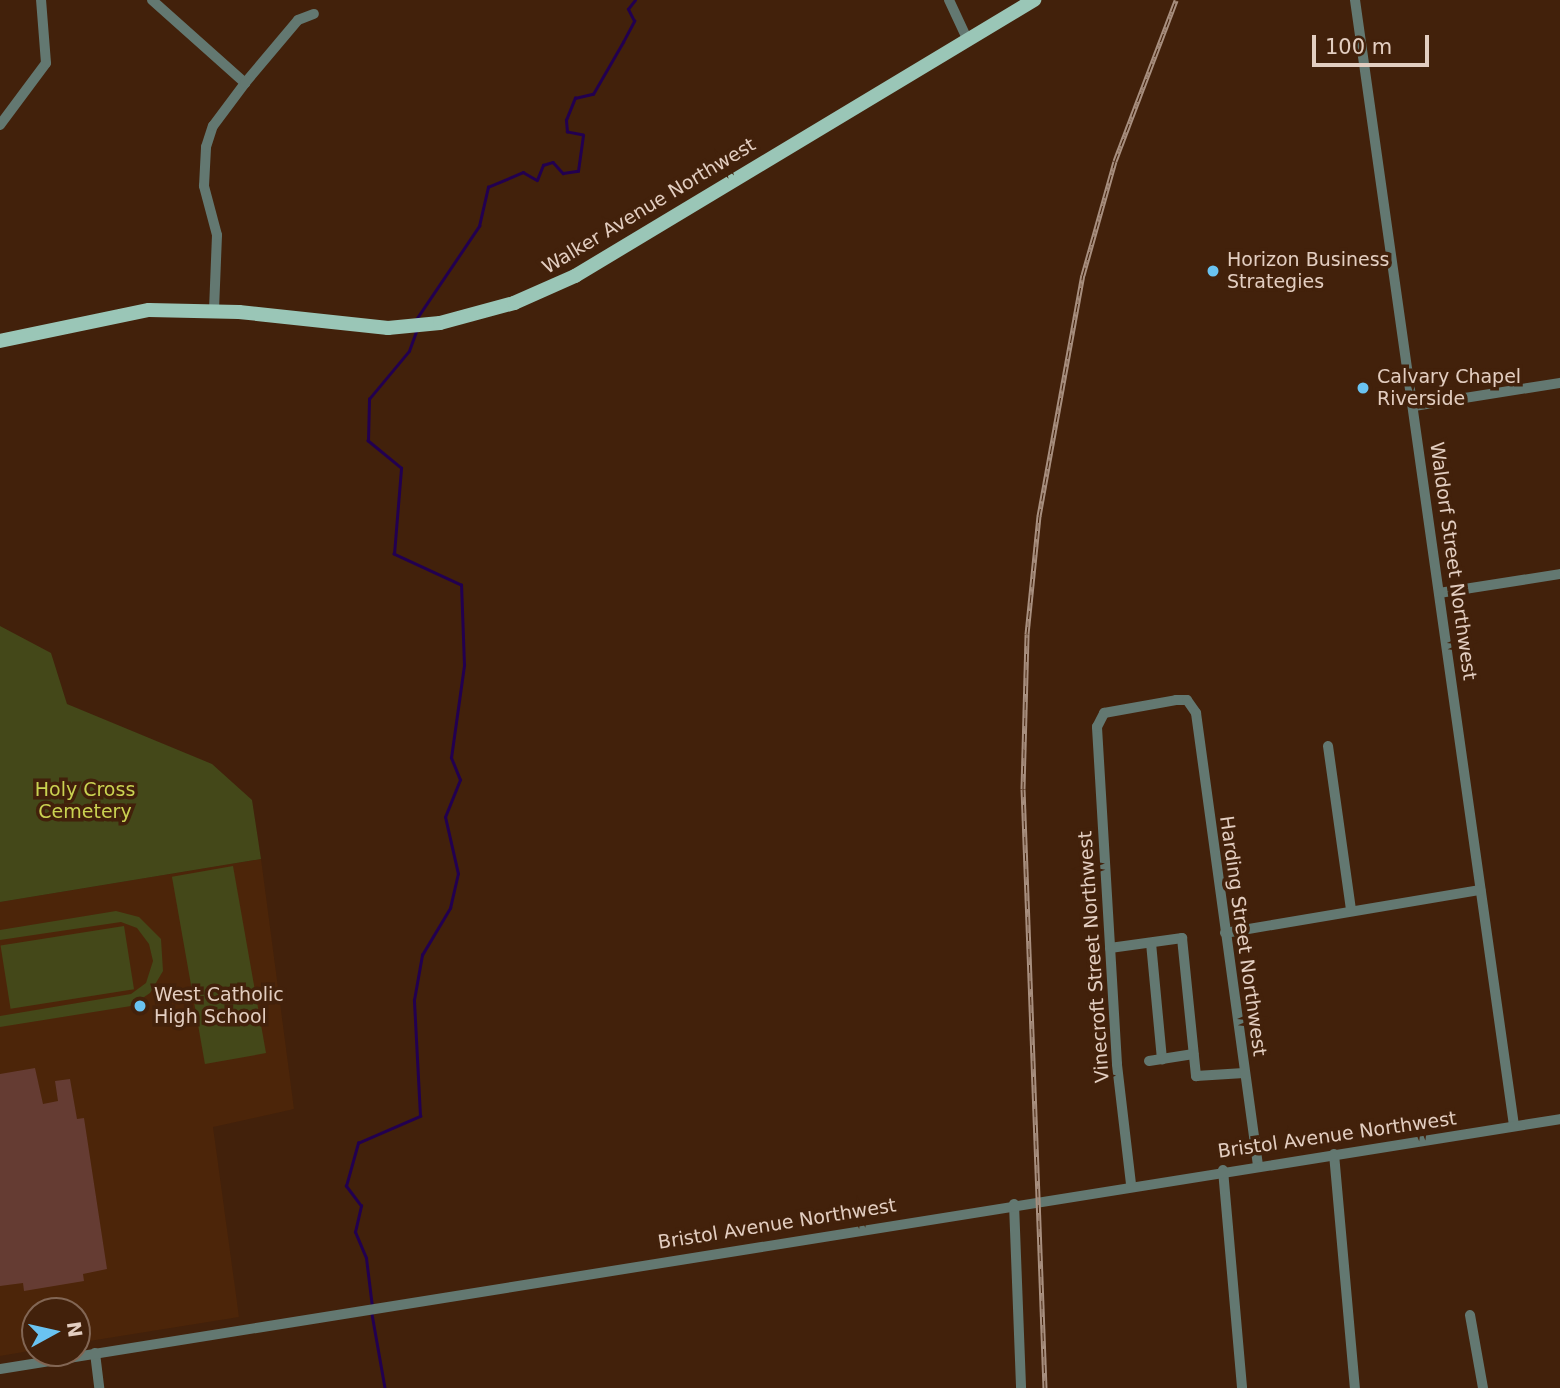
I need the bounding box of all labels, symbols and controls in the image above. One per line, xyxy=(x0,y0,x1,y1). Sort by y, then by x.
scale bar xyxy=(1315,21,1432,65)
text: 100 m xyxy=(1325,35,1392,59)
street label: Walker Avenue Northwest xyxy=(538,133,760,279)
place label: Horizon Business Strategies xyxy=(1227,249,1389,293)
marker: Horizon Business Strategies xyxy=(1205,263,1221,279)
place label: Calvary Chapel Riverside xyxy=(1377,366,1521,410)
marker: Calvary Chapel Riverside xyxy=(1355,380,1371,396)
street label: Waldorf Street Northwest xyxy=(1425,440,1481,682)
park label: Holy Cross Cemetery xyxy=(35,779,135,823)
street label: Harding Street Northwest xyxy=(1215,814,1271,1058)
street label: Vinecroft Street Northwest xyxy=(1074,830,1114,1084)
place label: West Catholic High School xyxy=(154,984,284,1028)
marker: West Catholic High School xyxy=(132,998,148,1014)
street label: Bristol Avenue Northwest xyxy=(1216,1107,1458,1163)
street label: Bristol Avenue Northwest xyxy=(656,1194,898,1254)
north arrow xyxy=(21,1297,91,1367)
text: N xyxy=(63,1320,87,1339)

